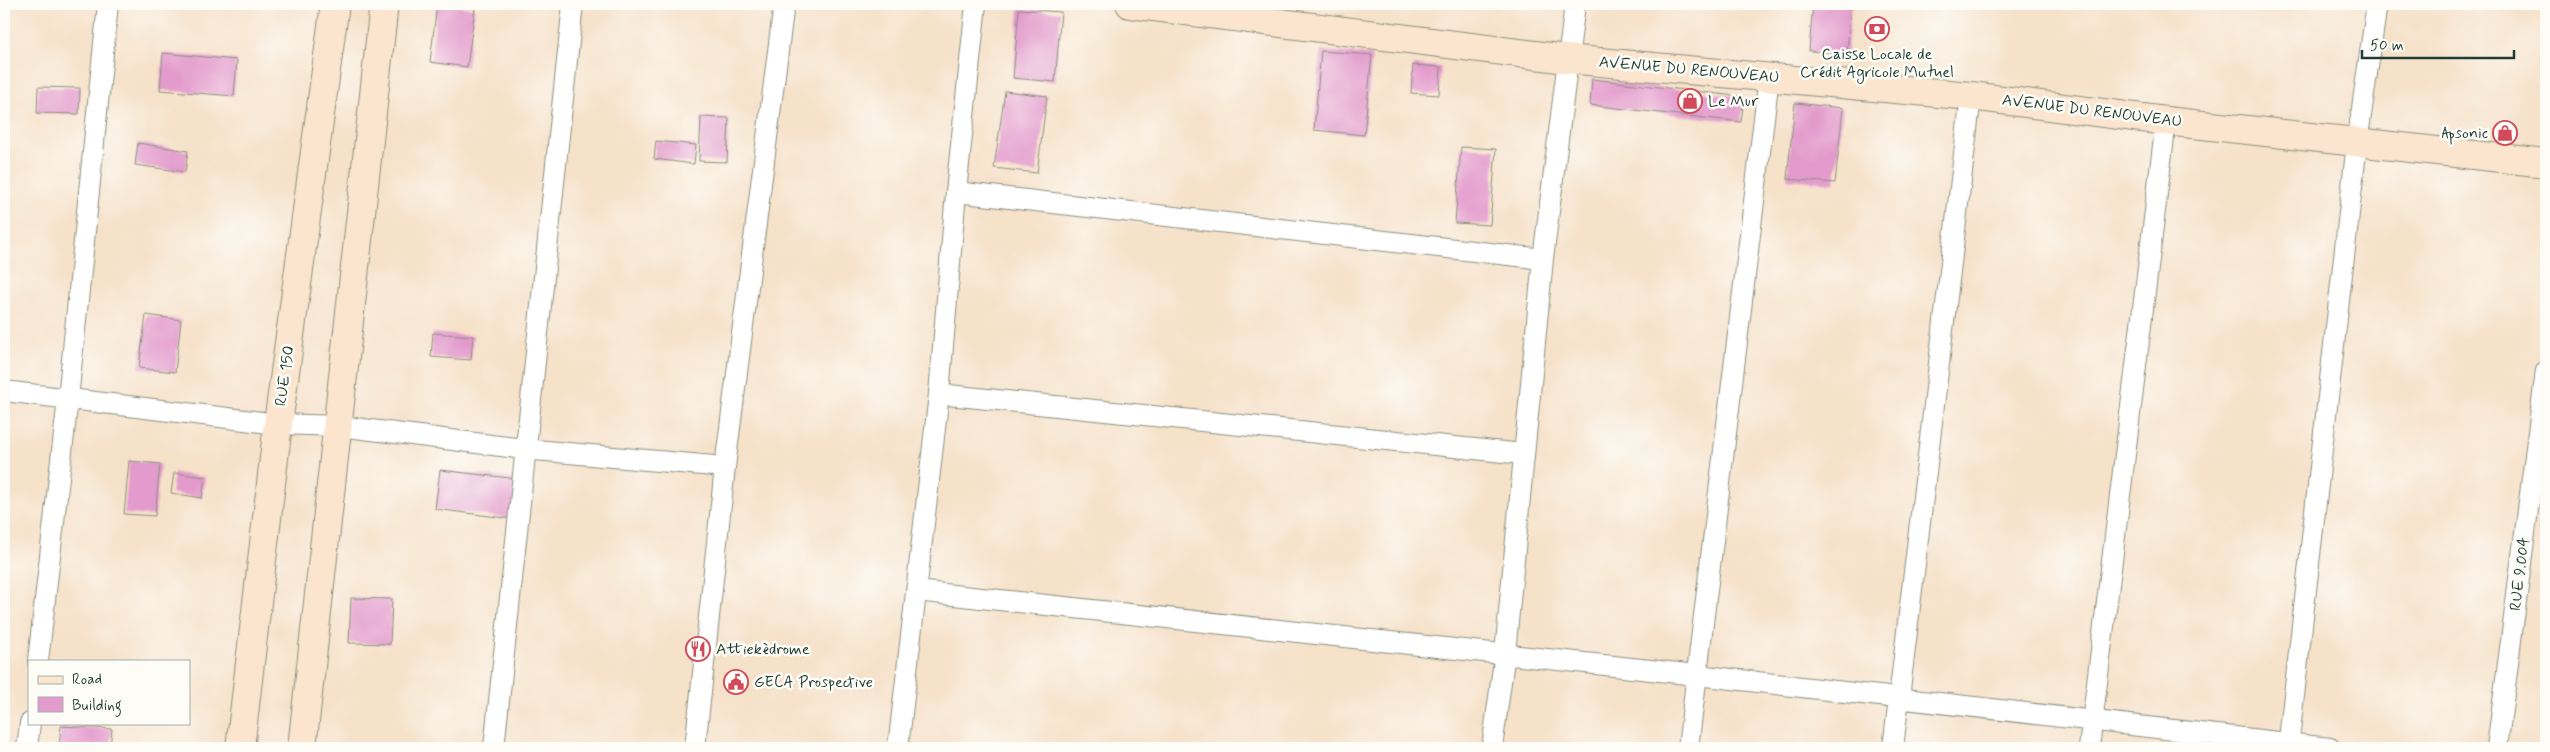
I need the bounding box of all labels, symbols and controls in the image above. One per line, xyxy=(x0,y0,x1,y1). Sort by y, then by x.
bank icon: Caisse Locale de Crédit Agricole Mutuel xyxy=(1864,16,1890,42)
scale bar xyxy=(2362,28,2515,60)
text: 50 m xyxy=(2370,36,2404,56)
place label: Caisse Locale de Crédit Agricole Mutuel xyxy=(1800,44,1954,84)
street label: AVENUE DU RENOUVEAU xyxy=(1598,52,1780,88)
shop icon: Le Mur xyxy=(1677,88,1703,114)
street label: AVENUE DU RENOUVEAU xyxy=(2001,90,2183,132)
place label: Le Mur xyxy=(1708,91,1759,112)
shop icon: Apsonic xyxy=(2492,120,2518,146)
place label: Apsonic xyxy=(2442,123,2488,145)
street label: RUE 150 xyxy=(270,344,300,408)
street label: RUE 9.004 xyxy=(2505,536,2535,612)
restaurant icon: Attiekèdrome xyxy=(685,636,711,662)
place label: Attiekèdrome xyxy=(716,639,810,660)
legend xyxy=(28,660,190,724)
public building icon: GECA Prospective xyxy=(723,669,749,695)
text: Road xyxy=(72,670,102,690)
place label: GECA Prospective xyxy=(754,672,873,693)
text: Building xyxy=(72,696,122,717)

